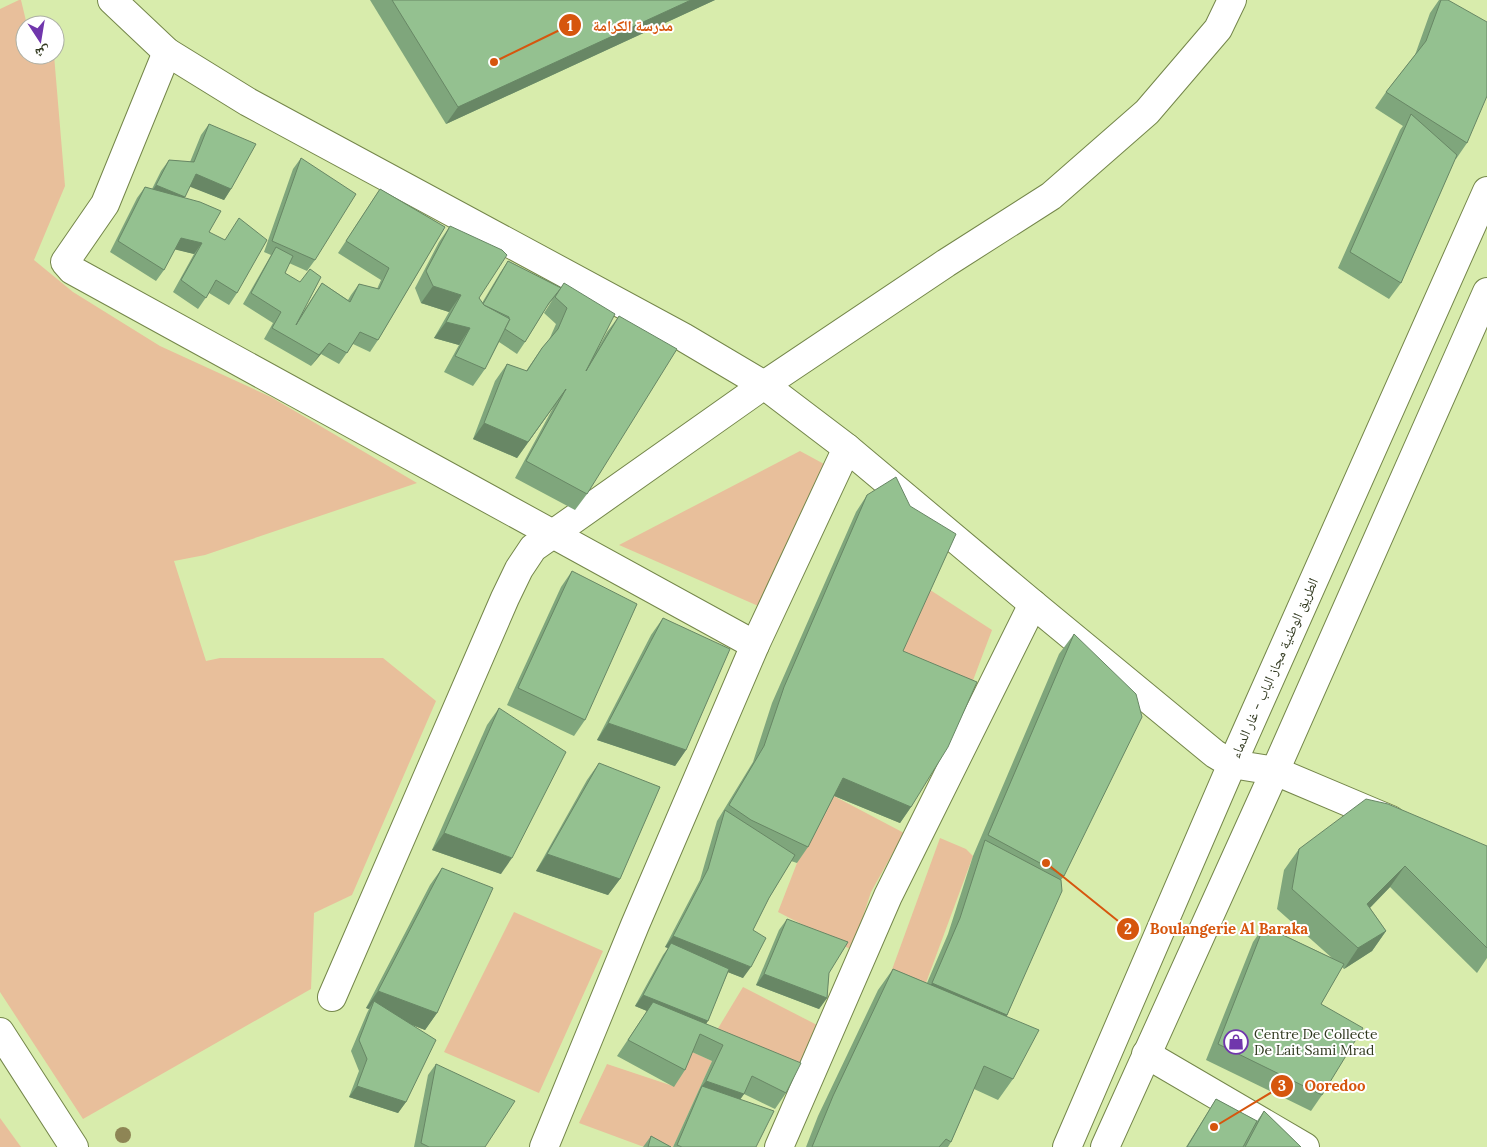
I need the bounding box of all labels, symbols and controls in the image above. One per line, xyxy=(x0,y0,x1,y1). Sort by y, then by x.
callout: مدرسة الكرامة xyxy=(557,10,683,40)
north arrow xyxy=(15,15,65,65)
text: 1 xyxy=(567,16,573,35)
text: مدرسة الكرامة xyxy=(593,16,673,35)
text: ش xyxy=(33,42,52,63)
street label: الطريق الوطنية مجاز الباب - غار الدماء xyxy=(1226,575,1323,761)
callout: Boulangerie Al Baraka xyxy=(1115,914,1318,944)
text: 2 xyxy=(1124,919,1132,938)
text: Boulangerie Al Baraka xyxy=(1150,919,1308,938)
place label: Centre De Collecte De Lait Sami Mrad xyxy=(1254,1025,1378,1059)
shop icon: Centre De Collecte De Lait Sami Mrad xyxy=(1223,1029,1249,1055)
callout: Ooredoo xyxy=(1269,1071,1376,1101)
text: 3 xyxy=(1278,1076,1286,1095)
text: Ooredoo xyxy=(1304,1076,1366,1095)

